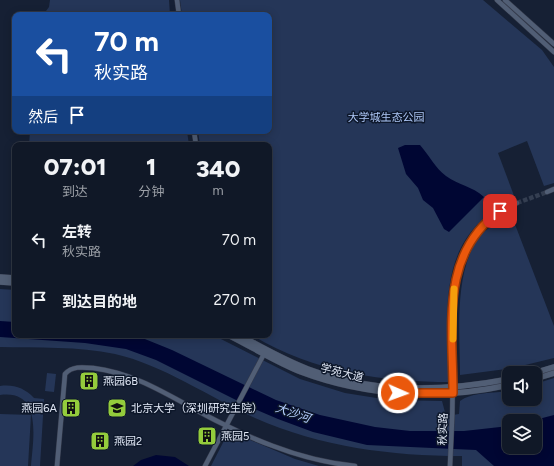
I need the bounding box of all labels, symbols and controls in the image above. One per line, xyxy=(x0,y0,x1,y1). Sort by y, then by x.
text: 70 m xyxy=(94,24,159,58)
icon: left xyxy=(28,28,80,80)
text: 秋实路 xyxy=(94,62,148,84)
icon: arrive xyxy=(66,104,88,126)
text: 然后 xyxy=(28,108,58,126)
park label: 大学城生态公园 xyxy=(348,111,425,124)
text: 07:01 xyxy=(44,152,107,181)
text: 1 xyxy=(146,152,156,181)
text: 340 xyxy=(196,154,240,183)
text: m xyxy=(213,183,224,198)
text: 到达 xyxy=(62,184,88,199)
text: 分钟 xyxy=(138,184,164,199)
pin xyxy=(483,194,517,228)
icon: arrive xyxy=(489,200,511,222)
text: 左转 xyxy=(62,223,92,241)
icon: left xyxy=(28,229,50,251)
text: 70 m xyxy=(222,231,256,249)
text: 秋实路 xyxy=(62,244,101,259)
icon: arrive xyxy=(28,289,50,311)
text: 270 m xyxy=(213,291,256,309)
text: 到达目的地 xyxy=(62,293,137,311)
street label: 学苑大道 xyxy=(319,361,365,385)
map controls xyxy=(502,366,542,454)
button: sound xyxy=(502,366,542,406)
building icon: 燕园6B xyxy=(78,370,100,392)
position arrow xyxy=(377,372,419,414)
place label: 燕园6B xyxy=(103,375,138,388)
building icon: 燕园6A xyxy=(60,397,82,419)
school or university icon: 北京大学（深圳研究生院） xyxy=(106,397,128,419)
water label: 大沙河 xyxy=(274,401,314,426)
place label: 燕园6A xyxy=(21,402,58,415)
place label: 北京大学（深圳研究生院） xyxy=(131,402,263,415)
street label: 秋实路 xyxy=(436,412,450,446)
button: layers xyxy=(502,414,542,454)
building icon: 燕园5 xyxy=(196,425,218,447)
building icon: 燕园2 xyxy=(89,430,111,452)
place label: 燕园5 xyxy=(221,430,249,443)
place label: 燕园2 xyxy=(114,435,142,448)

